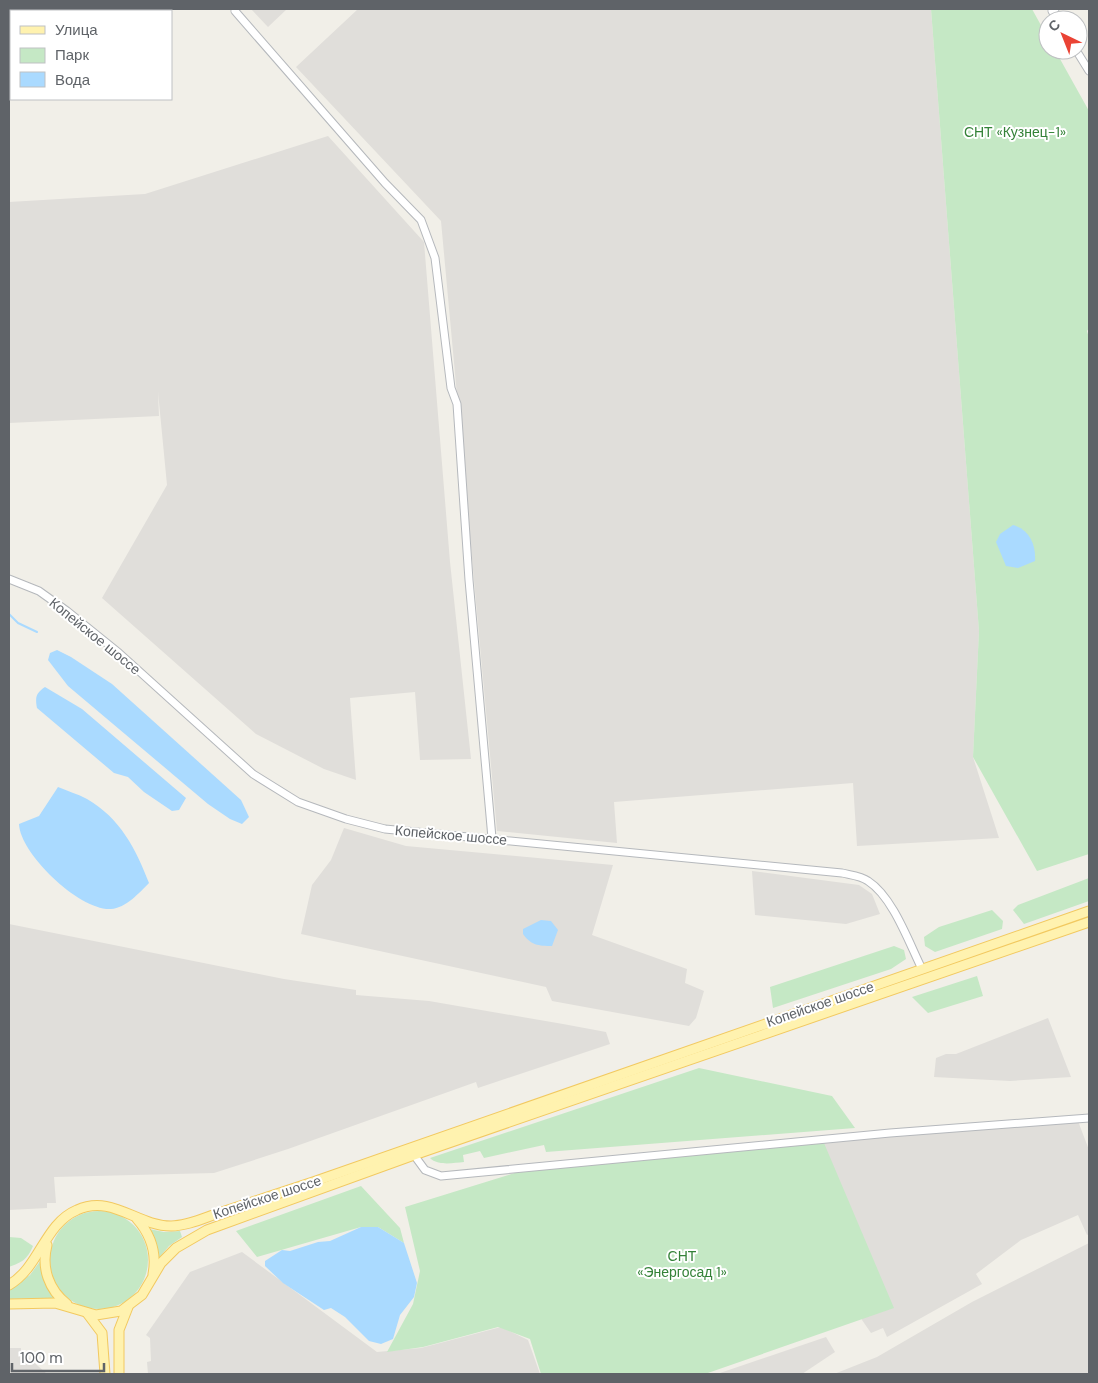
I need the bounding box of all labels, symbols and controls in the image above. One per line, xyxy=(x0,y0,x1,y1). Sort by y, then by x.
legend xyxy=(10,10,172,100)
north arrow xyxy=(1038,10,1088,60)
text: С xyxy=(1044,15,1064,36)
text: Улица xyxy=(55,20,98,40)
text: Парк xyxy=(55,45,89,65)
text: Вода xyxy=(55,70,91,90)
park label: СНТ «Кузнец-1» xyxy=(964,123,1066,141)
street label: Копейское шоссе xyxy=(46,594,145,679)
street label: Копейское шоссе xyxy=(394,821,508,849)
street label: Копейское шоссе xyxy=(764,977,876,1031)
street label: Копейское шоссе xyxy=(211,1171,323,1223)
park label: СНТ «Энергосад 1» xyxy=(637,1247,727,1281)
scale bar xyxy=(12,1340,105,1372)
text: 100 m xyxy=(20,1348,63,1368)

